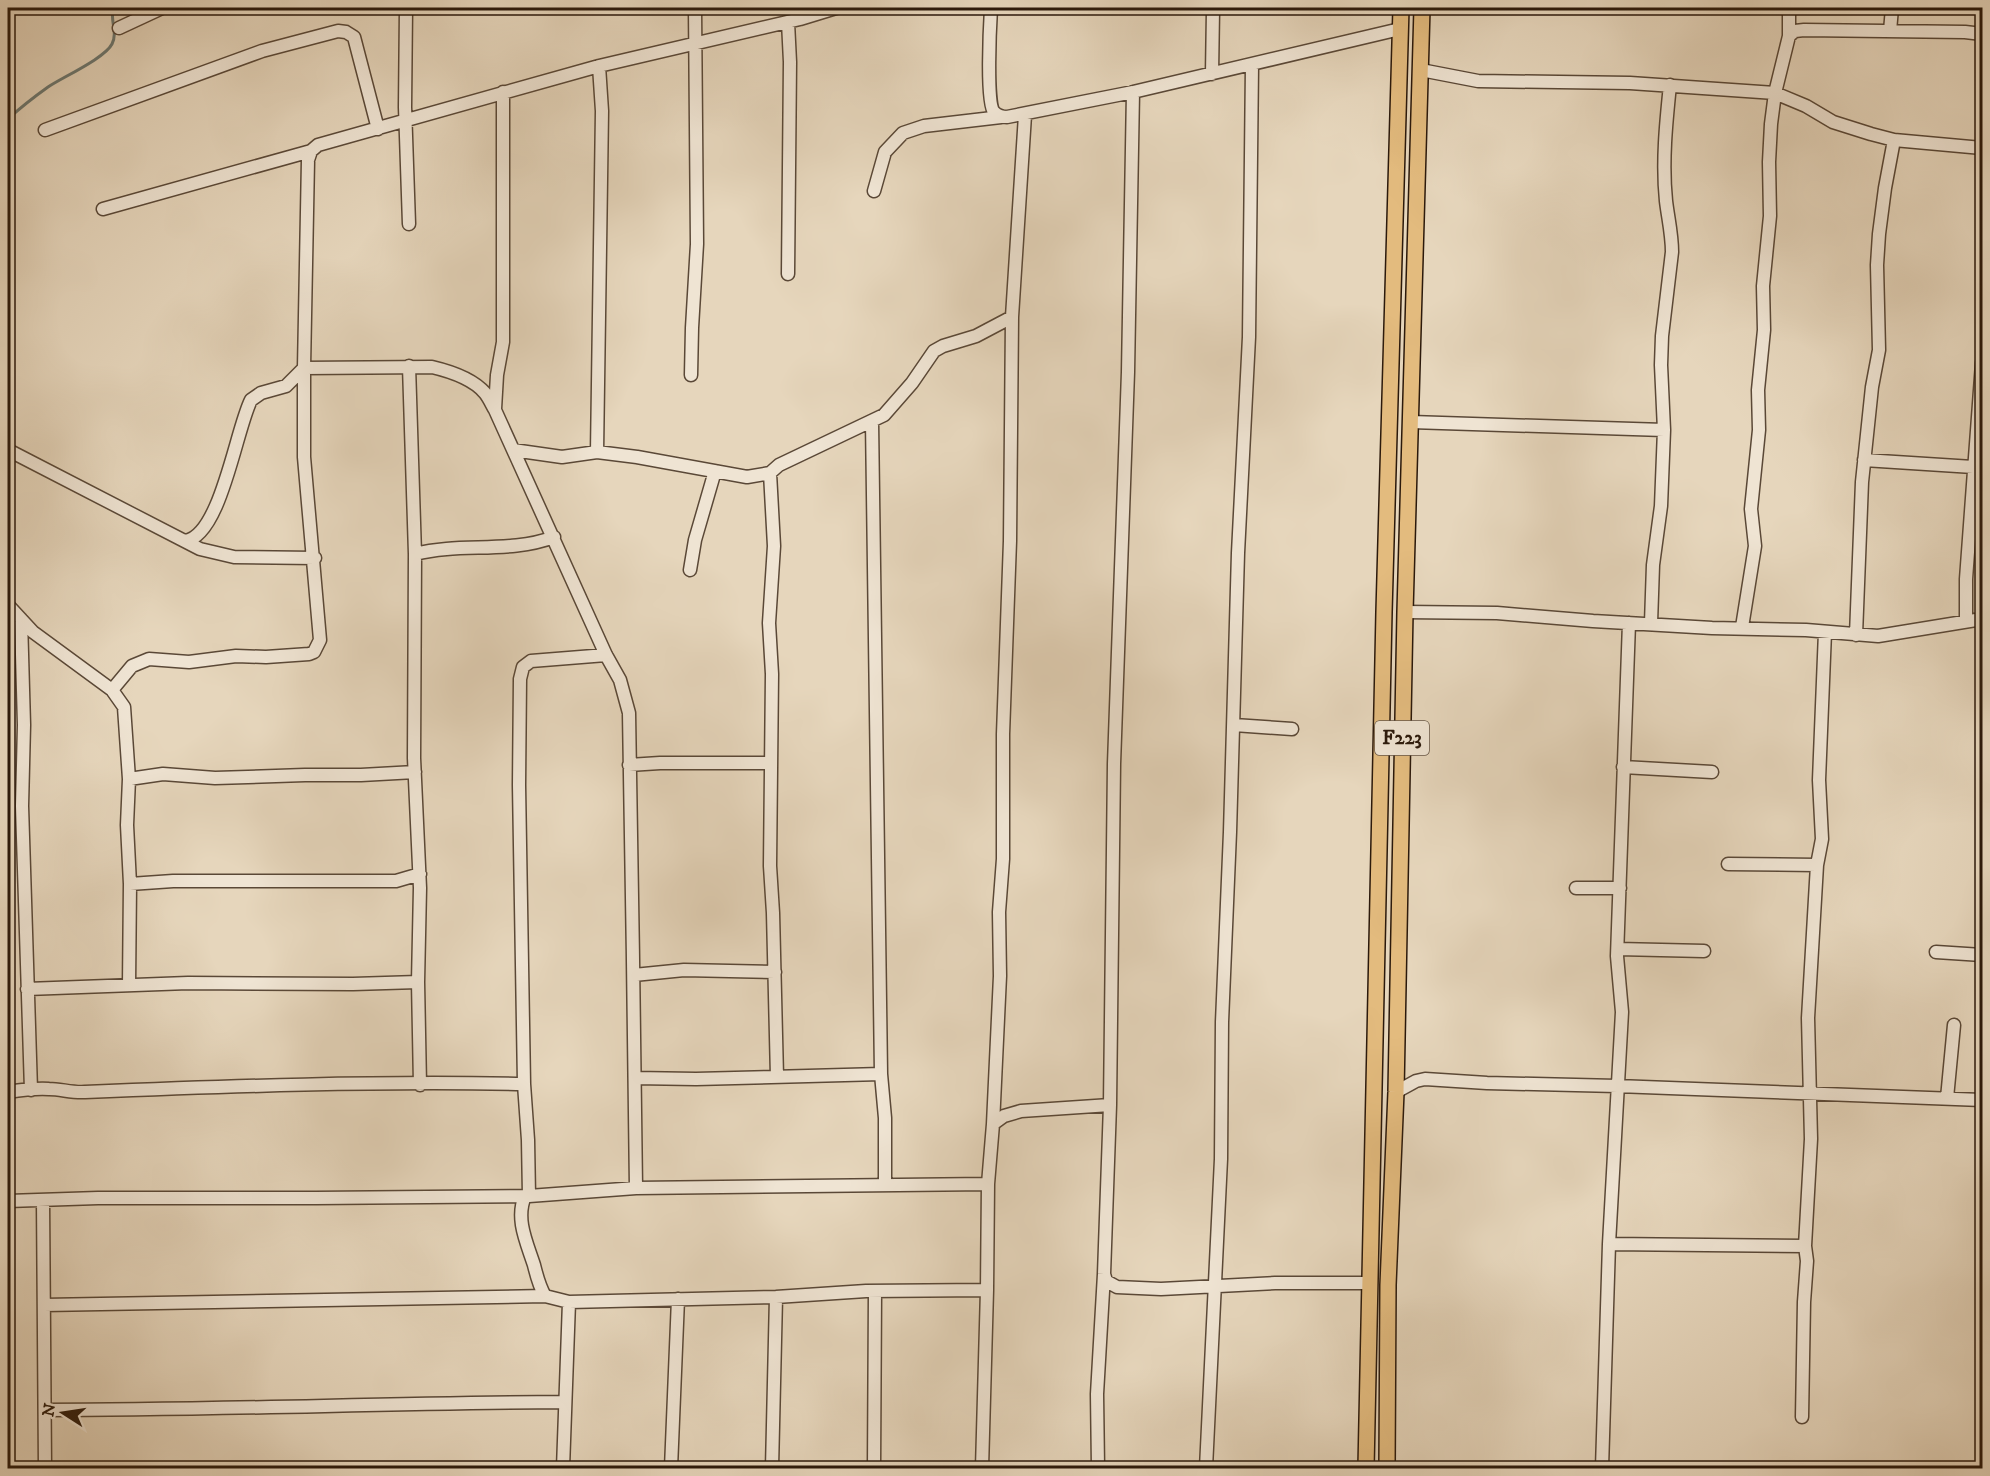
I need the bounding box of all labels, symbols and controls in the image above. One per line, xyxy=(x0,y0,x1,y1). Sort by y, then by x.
road number: F223 xyxy=(1375,721,1429,755)
north arrow xyxy=(33,1383,93,1443)
text: N xyxy=(38,1402,60,1419)

